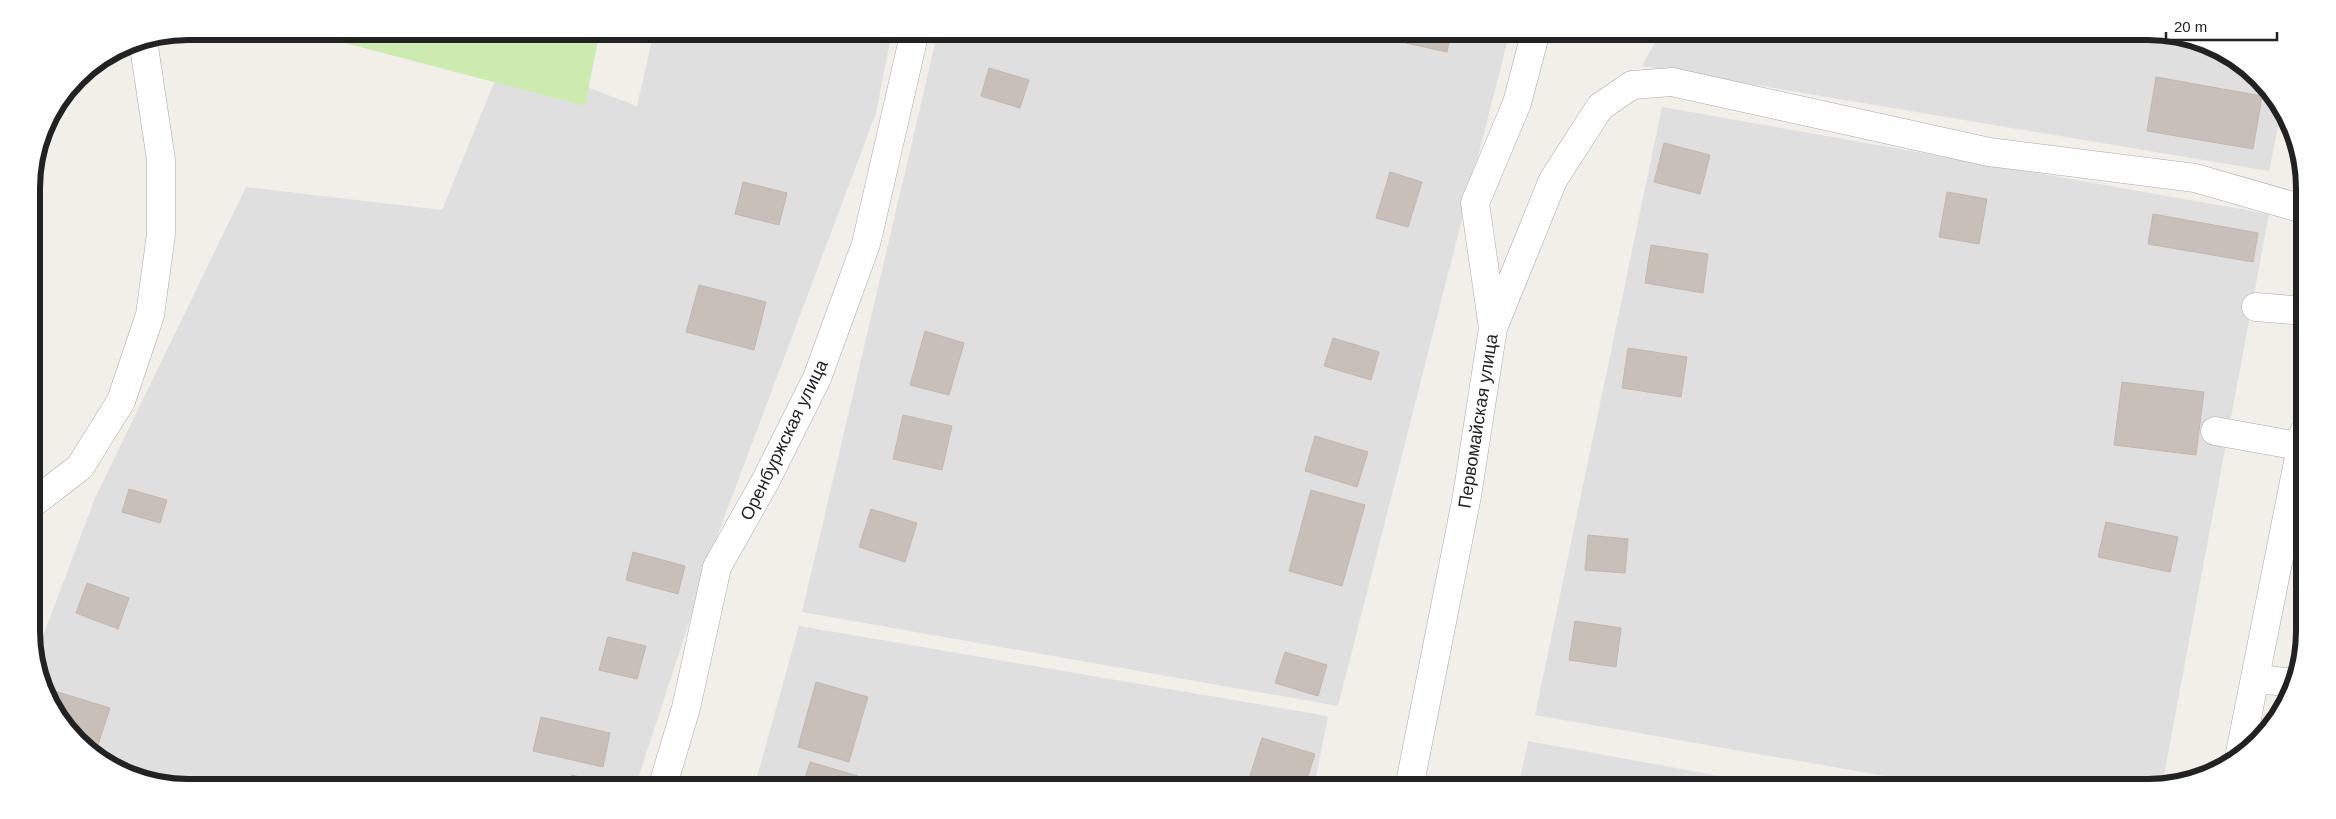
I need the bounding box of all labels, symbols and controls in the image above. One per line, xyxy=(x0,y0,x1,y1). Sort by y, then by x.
scale bar xyxy=(2166,10,2277,42)
text: 20 m xyxy=(2174,18,2207,35)
street label: Первомайская улица xyxy=(1454,331,1502,510)
street label: Оренбуржская улица xyxy=(736,356,832,524)

